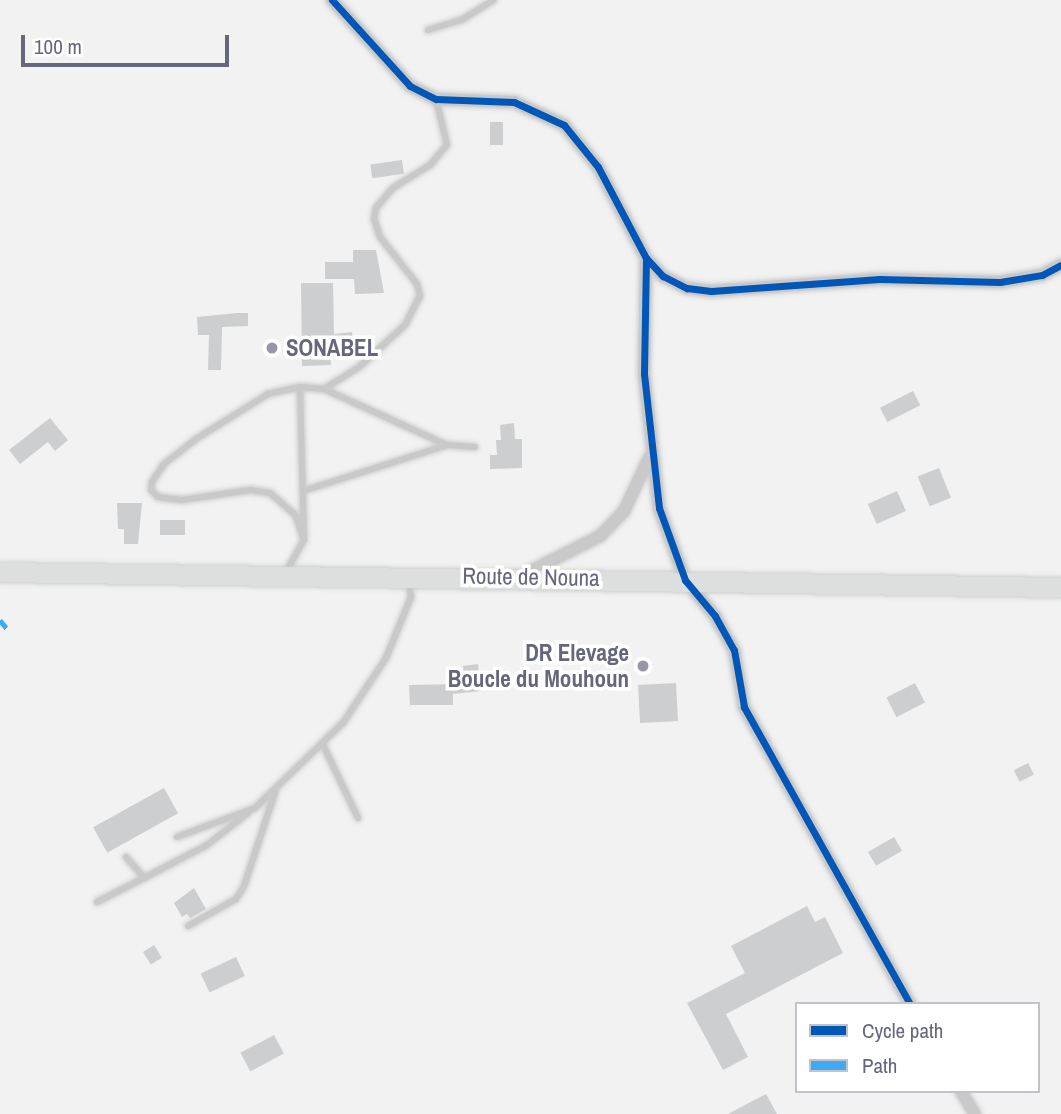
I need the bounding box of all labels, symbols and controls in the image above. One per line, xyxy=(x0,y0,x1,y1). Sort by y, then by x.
scale bar xyxy=(24,21,233,65)
text: 100 m xyxy=(34,32,82,61)
place label: SONABEL xyxy=(286,334,378,362)
marker: SONABEL xyxy=(264,340,280,356)
street label: Route de Nouna xyxy=(462,562,600,592)
place label: DR Elevage Boucle du Mouhoun xyxy=(448,639,629,693)
marker: DR Elevage Boucle du Mouhoun xyxy=(635,658,651,674)
legend xyxy=(795,1002,1040,1093)
text: Cycle path xyxy=(862,1016,943,1045)
text: Path xyxy=(862,1051,897,1080)

